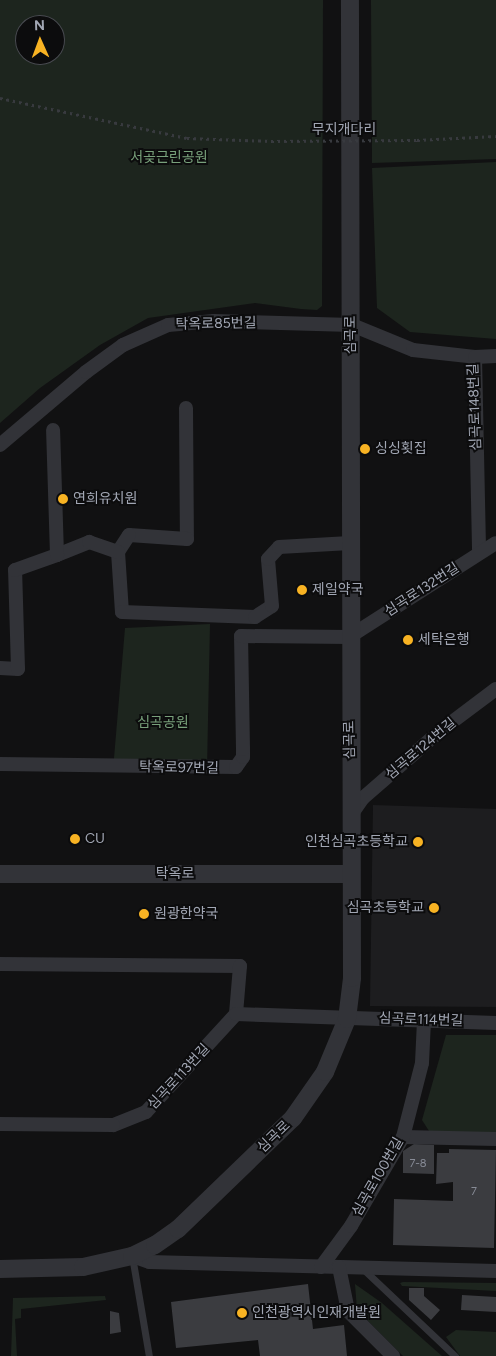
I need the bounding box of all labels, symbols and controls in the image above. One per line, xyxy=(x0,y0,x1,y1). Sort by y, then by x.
north arrow xyxy=(15,15,65,65)
text: N xyxy=(34,17,45,34)
street label: 무지개다리 xyxy=(312,122,376,138)
park label: 서곶근린공원 xyxy=(130,150,208,166)
street label: 탁옥로85번길 xyxy=(175,315,257,333)
street label: 심곡로 xyxy=(343,316,359,354)
street label: 심곡로148번길 xyxy=(465,363,485,451)
place label: 싱싱횟집 xyxy=(375,441,427,457)
marker: 싱싱횟집 xyxy=(359,443,371,455)
place label: 연희유치원 xyxy=(73,491,137,507)
marker: 연희유치원 xyxy=(57,493,69,505)
street label: 심곡로132번길 xyxy=(382,560,462,620)
place label: 제일약국 xyxy=(312,582,364,598)
marker: 제일약국 xyxy=(296,584,308,596)
place label: 세탁은행 xyxy=(418,632,470,648)
marker: 세탁은행 xyxy=(402,634,414,646)
park label: 심곡공원 xyxy=(137,715,189,731)
street label: 심곡로124번길 xyxy=(382,715,460,783)
street label: 심곡로 xyxy=(341,721,359,759)
street label: 탁옥로97번길 xyxy=(139,759,219,777)
place label: CU xyxy=(85,831,105,847)
marker: CU xyxy=(69,833,81,845)
place label: 인천심곡초등학교 xyxy=(305,834,408,850)
marker: 인천심곡초등학교 xyxy=(412,836,424,848)
street label: 탁옥로 xyxy=(156,866,194,882)
place label: 심곡초등학교 xyxy=(347,900,424,916)
marker: 심곡초등학교 xyxy=(428,902,440,914)
place label: 원광한약국 xyxy=(154,906,218,922)
marker: 원광한약국 xyxy=(138,908,150,920)
street label: 심곡로114번길 xyxy=(378,1010,464,1030)
street label: 심곡로113번길 xyxy=(144,1041,214,1113)
street label: 심곡로 xyxy=(254,1118,294,1156)
street label: 심곡로100번길 xyxy=(349,1135,407,1219)
house number: 7-8 xyxy=(409,1157,427,1171)
house number: 7 xyxy=(471,1185,477,1199)
place label: 인천광역시인재개발원 xyxy=(252,1305,381,1321)
marker: 인천광역시인재개발원 xyxy=(236,1307,248,1319)

